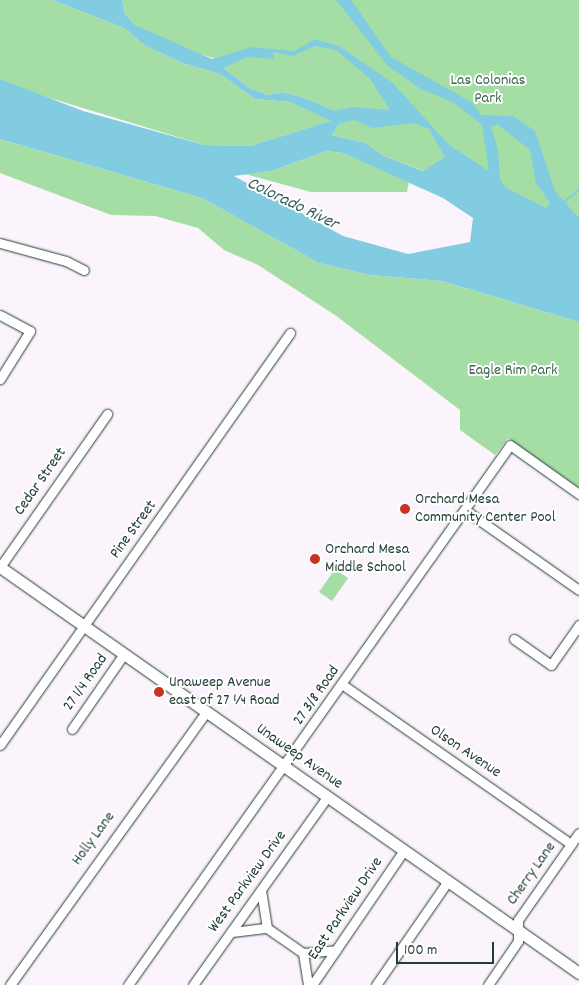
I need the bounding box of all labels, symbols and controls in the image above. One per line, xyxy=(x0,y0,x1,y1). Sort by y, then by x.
park label: Las Colonias Park xyxy=(451,71,525,109)
water label: Colorado River xyxy=(243,174,341,236)
park label: Eagle Rim Park xyxy=(469,361,557,381)
street label: Cedar Street xyxy=(11,444,71,520)
place label: Orchard Mesa Community Center Pool xyxy=(415,490,555,528)
street label: Pine Street xyxy=(106,497,162,563)
marker: Orchard Mesa Community Center Pool xyxy=(399,503,411,515)
place label: Orchard Mesa Middle School xyxy=(325,540,409,578)
marker: Orchard Mesa Middle School xyxy=(309,553,321,565)
street label: 27 1/4 Road xyxy=(59,651,113,715)
street label: 27 3/8 Road xyxy=(290,662,344,730)
place label: Unaweep Avenue east of 27 ¼ Road xyxy=(169,673,279,711)
marker: Unaweep Avenue east of 27 ¼ Road xyxy=(153,686,165,698)
street label: Unaweep Avenue xyxy=(252,720,346,794)
street label: Olson Avenue xyxy=(426,721,504,783)
street label: Holly Lane xyxy=(68,808,120,870)
street label: West Parkview Drive xyxy=(205,827,291,937)
street label: Cherry Lane xyxy=(503,839,561,909)
street label: East Parkview Drive xyxy=(305,854,387,964)
scale bar xyxy=(399,932,496,964)
text: 100 m xyxy=(404,940,437,962)

